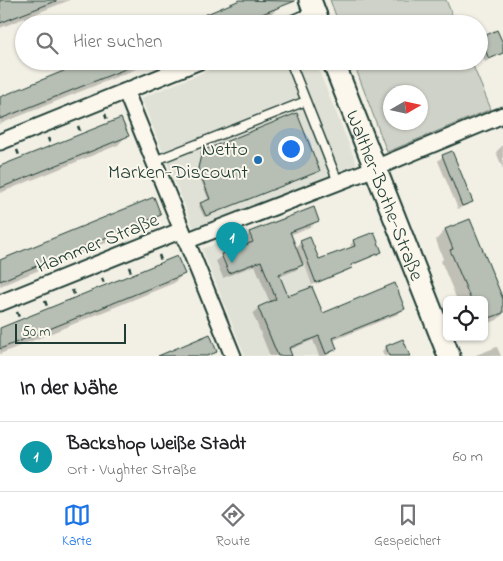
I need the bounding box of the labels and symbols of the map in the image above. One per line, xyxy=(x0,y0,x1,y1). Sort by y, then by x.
north arrow xyxy=(383,85,428,130)
street label: Walther-Bothe-Straße xyxy=(337,106,430,286)
place label: Netto Marken-Discount xyxy=(108,136,248,188)
your location xyxy=(278,136,304,162)
marker: Netto Marken-Discount xyxy=(252,154,264,166)
street label: Hammer Straße xyxy=(32,207,163,282)
pin: 1 xyxy=(216,222,248,263)
scale bar xyxy=(15,321,126,344)

